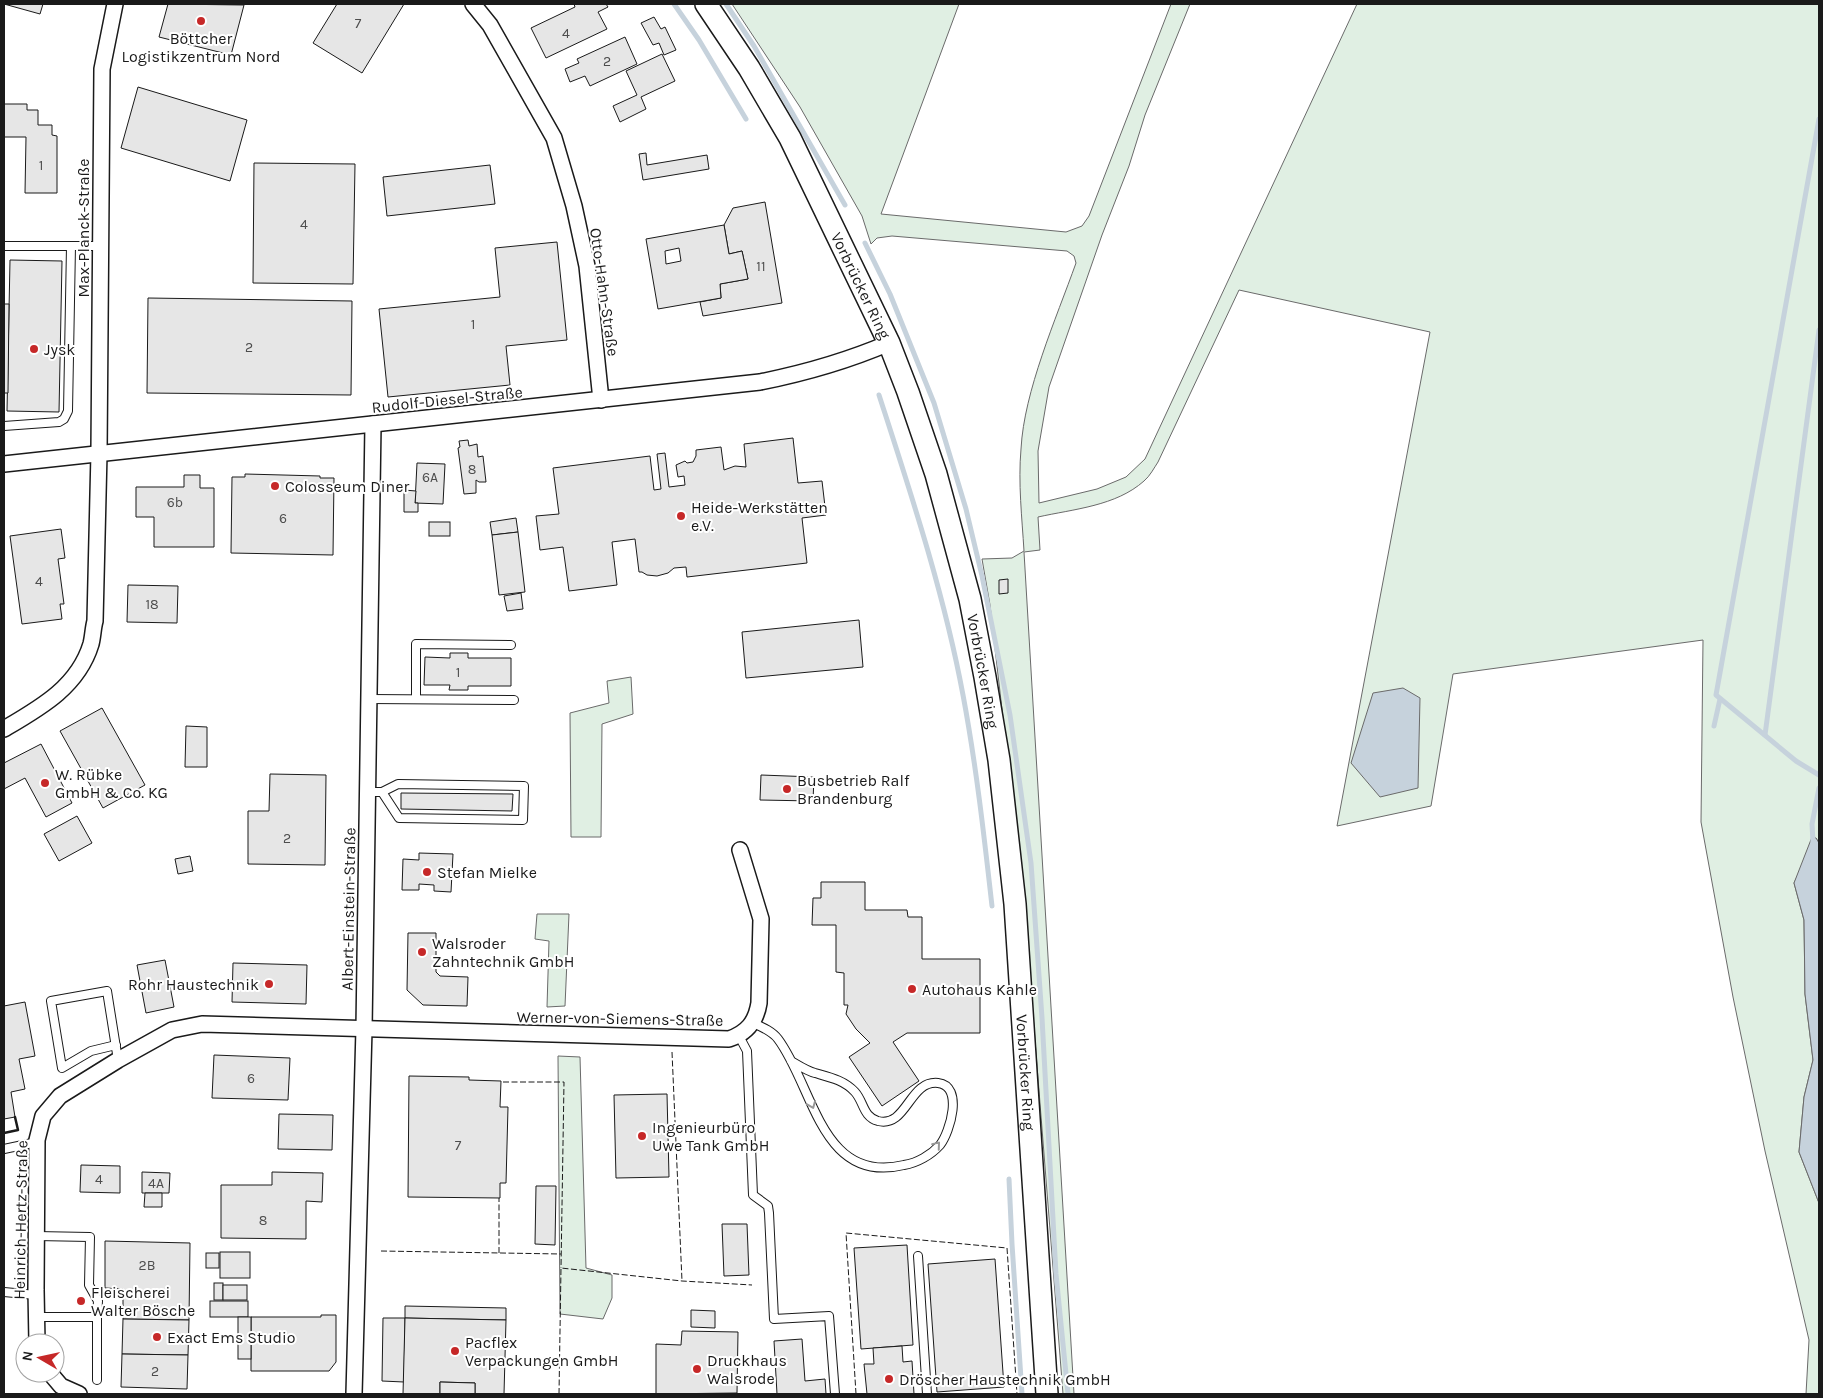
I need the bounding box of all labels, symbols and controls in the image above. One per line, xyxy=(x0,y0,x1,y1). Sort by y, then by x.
marker: Böttcher Logistikzentrum Nord xyxy=(195,15,207,27)
house number: 7 xyxy=(355,15,362,32)
house number: 4 xyxy=(562,25,570,42)
place label: Böttcher Logistikzentrum Nord xyxy=(122,29,280,66)
house number: 2 xyxy=(603,53,611,70)
house number: 1 xyxy=(39,157,43,174)
street label: Max-Planck-Straße xyxy=(74,158,93,298)
house number: 4 xyxy=(300,216,308,233)
street label: Otto-Hahn-Straße xyxy=(586,227,623,357)
street label: Vorbrücker Ring xyxy=(827,229,895,342)
house number: 11 xyxy=(756,258,766,275)
house number: 1 xyxy=(471,316,475,333)
house number: 2 xyxy=(245,339,253,356)
place label: Jysk xyxy=(44,340,75,359)
marker: Jysk xyxy=(28,343,40,355)
street label: Rudolf-Diesel-Straße xyxy=(371,382,524,417)
house number: 8 xyxy=(468,461,476,478)
house number: 6A xyxy=(422,469,438,486)
place label: Colosseum Diner xyxy=(285,477,409,496)
marker: Colosseum Diner xyxy=(269,480,281,492)
house number: 6b xyxy=(167,494,183,511)
place label: Heide-Werkstätten e.V. xyxy=(691,498,828,535)
house number: 6 xyxy=(279,510,287,527)
marker: Heide-Werkstätten e.V. xyxy=(675,510,687,522)
house number: 4 xyxy=(35,573,43,590)
house number: 18 xyxy=(145,596,159,613)
street label: Vorbrücker Ring xyxy=(963,612,1003,730)
house number: 1 xyxy=(456,664,460,681)
place label: W. Rübke GmbH & Co. KG xyxy=(55,765,168,802)
place label: Busbetrieb Ralf Brandenburg xyxy=(797,771,910,808)
marker: W. Rübke GmbH & Co. KG xyxy=(39,777,51,789)
marker: Busbetrieb Ralf Brandenburg xyxy=(781,783,793,795)
street label: Albert-Einstein-Straße xyxy=(338,827,359,991)
house number: 2 xyxy=(283,830,291,847)
place label: Stefan Mielke xyxy=(437,863,537,882)
marker: Stefan Mielke xyxy=(421,866,433,878)
place label: Walsroder Zahntechnik GmbH xyxy=(432,934,574,971)
marker: Walsroder Zahntechnik GmbH xyxy=(416,946,428,958)
place label: Rohr Haustechnik xyxy=(128,975,259,994)
marker: Rohr Haustechnik xyxy=(263,978,275,990)
place label: Autohaus Kahle xyxy=(922,980,1037,999)
marker: Autohaus Kahle xyxy=(906,983,918,995)
street label: Werner-von-Siemens-Straße xyxy=(516,1007,724,1030)
street label: Vorbrücker Ring xyxy=(1012,1014,1039,1131)
house number: 6 xyxy=(247,1070,255,1087)
one-way arrow xyxy=(806,1100,817,1109)
place label: Ingenieurbüro Uwe Tank GmbH xyxy=(652,1118,769,1155)
marker: Ingenieurbüro Uwe Tank GmbH xyxy=(636,1130,648,1142)
house number: 7 xyxy=(455,1137,462,1154)
street label: Heinrich-Hertz-Straße xyxy=(10,1140,31,1300)
one-way arrow xyxy=(932,1141,941,1150)
house number: 4 xyxy=(95,1171,103,1188)
house number: 4A xyxy=(148,1175,164,1192)
house number: 8 xyxy=(259,1212,267,1229)
house number: 2B xyxy=(139,1257,155,1274)
place label: Fleischerei Walter Bösche xyxy=(91,1283,195,1320)
marker: Fleischerei Walter Bösche xyxy=(75,1295,87,1307)
place label: Exact Ems Studio xyxy=(167,1328,296,1347)
marker: Exact Ems Studio xyxy=(151,1331,163,1343)
north arrow xyxy=(15,1333,65,1383)
place label: Pacflex Verpackungen GmbH xyxy=(465,1333,618,1370)
marker: Pacflex Verpackungen GmbH xyxy=(449,1345,461,1357)
text: N xyxy=(18,1350,37,1362)
place label: Druckhaus Walsrode xyxy=(707,1351,787,1388)
house number: 2 xyxy=(151,1363,159,1380)
marker: Druckhaus Walsrode xyxy=(691,1363,703,1375)
place label: Dröscher Haustechnik GmbH xyxy=(899,1370,1111,1389)
marker: Dröscher Haustechnik GmbH xyxy=(883,1373,895,1385)

